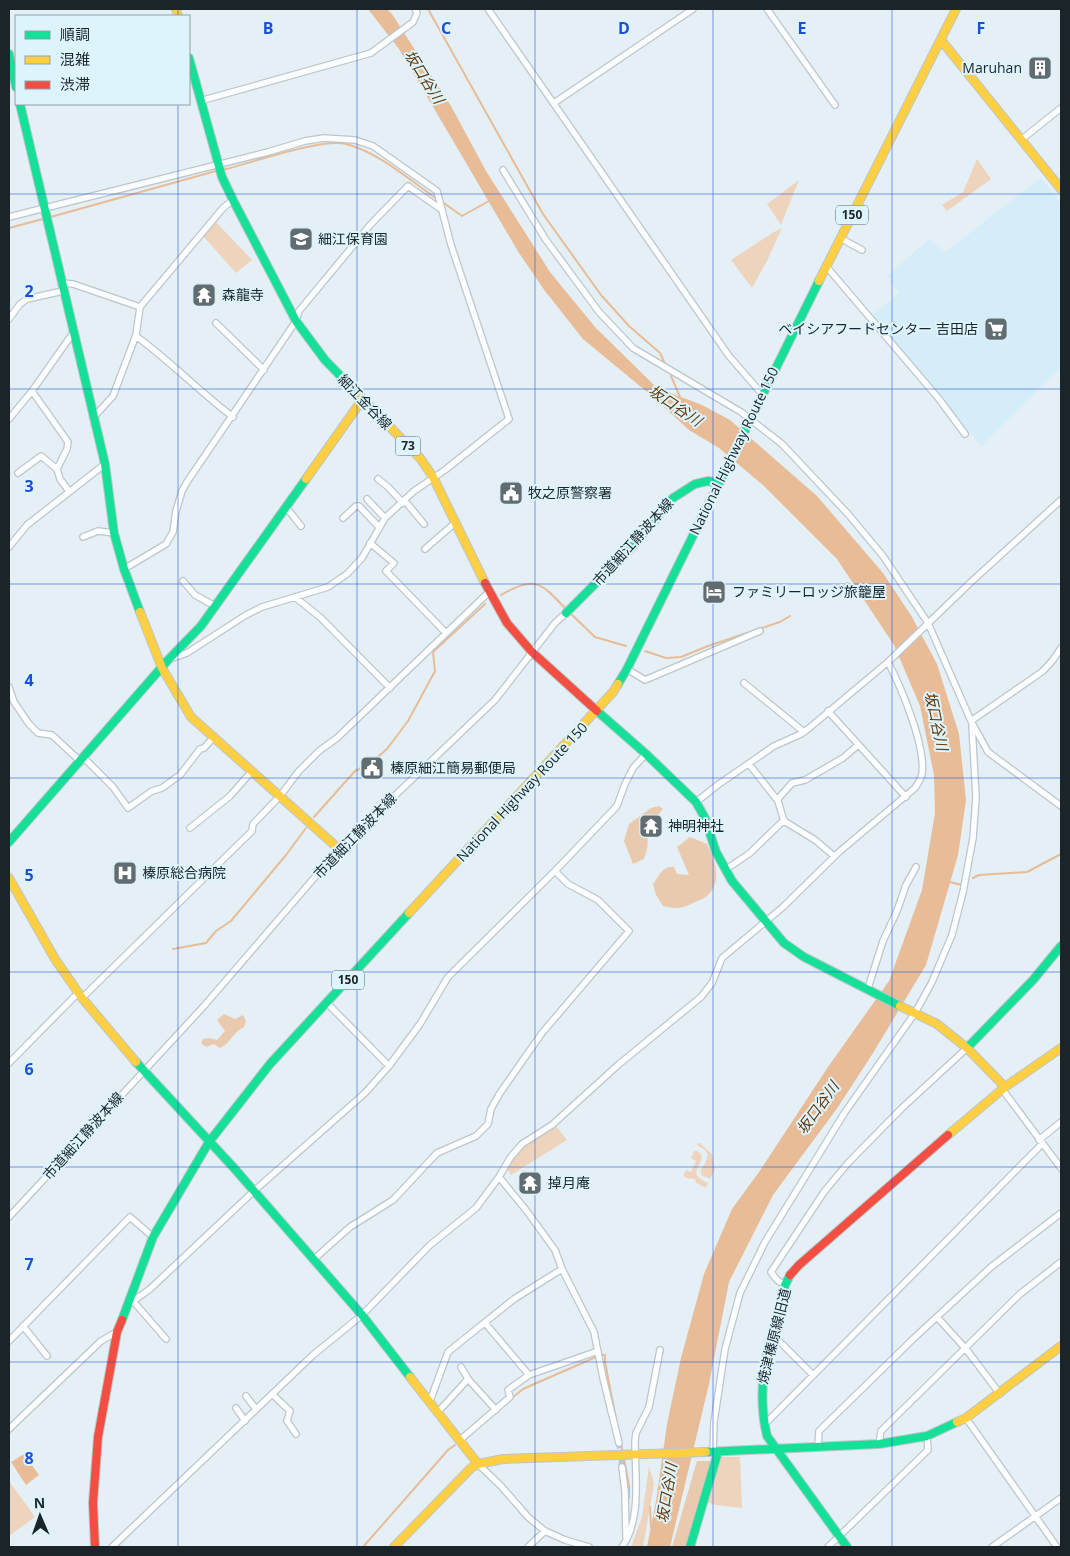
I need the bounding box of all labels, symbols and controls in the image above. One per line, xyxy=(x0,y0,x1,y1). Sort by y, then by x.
legend xyxy=(15,15,190,105)
text: B xyxy=(263,17,273,39)
text: C xyxy=(441,17,451,39)
text: D xyxy=(618,17,630,39)
text: E xyxy=(798,17,807,39)
text: F xyxy=(977,17,985,39)
text: 順調 xyxy=(60,24,90,44)
water label: 坂口谷川 xyxy=(400,46,450,109)
text: 混雑 xyxy=(60,49,90,69)
building icon: Maruhan xyxy=(1027,55,1053,81)
place label: Maruhan xyxy=(962,58,1022,77)
text: 渋滞 xyxy=(60,74,90,94)
road number: 150 xyxy=(836,206,868,224)
school or university icon: 細江保育園 xyxy=(288,226,314,252)
place label: 細江保育園 xyxy=(318,229,388,248)
text: 2 xyxy=(24,280,34,302)
temple icon: 森龍寺 xyxy=(191,282,217,308)
place label: 森龍寺 xyxy=(222,285,264,304)
supermarket icon: ベイシアフードセンター 吉田店 xyxy=(983,316,1009,342)
place label: ベイシアフードセンター 吉田店 xyxy=(778,319,978,338)
street label: National Highway Route 150 xyxy=(685,364,782,538)
street label: 細江金谷線 xyxy=(334,370,397,433)
water label: 坂口谷川 xyxy=(645,380,708,431)
road number: 73 xyxy=(396,436,420,456)
text: 3 xyxy=(24,475,34,497)
public building icon: 牧之原警察署 xyxy=(498,480,524,506)
place label: 牧之原警察署 xyxy=(528,483,612,502)
street label: 市道細江静波本線 xyxy=(588,494,677,590)
hotel icon: ファミリーロッジ旅籠屋 xyxy=(701,579,727,605)
place label: ファミリーロッジ旅籠屋 xyxy=(732,582,886,601)
text: 4 xyxy=(24,669,34,691)
water label: 坂口谷川 xyxy=(921,689,953,754)
street label: National Highway Route 150 xyxy=(452,718,591,866)
public building icon: 榛原細江簡易郵便局 xyxy=(359,755,385,781)
place label: 榛原細江簡易郵便局 xyxy=(390,758,516,777)
street label: 市道細江静波本線 xyxy=(309,789,400,883)
temple icon: 神明神社 xyxy=(638,813,664,839)
place label: 神明神社 xyxy=(668,816,724,835)
hospital icon: 榛原総合病院 xyxy=(112,860,138,886)
place label: 榛原総合病院 xyxy=(142,863,226,882)
text: 5 xyxy=(24,864,34,886)
road number: 150 xyxy=(332,970,364,990)
text: 6 xyxy=(24,1058,34,1080)
water label: 坂口谷川 xyxy=(791,1076,844,1138)
street label: 市道細江静波本線 xyxy=(38,1088,127,1184)
temple icon: 掉月庵 xyxy=(517,1170,543,1196)
place label: 掉月庵 xyxy=(548,1173,590,1192)
text: 7 xyxy=(24,1253,34,1275)
street label: 焼津榛原線旧道 xyxy=(752,1286,795,1386)
text: 8 xyxy=(24,1447,34,1469)
water label: 坂口谷川 xyxy=(651,1460,681,1524)
north arrow xyxy=(15,1491,65,1541)
text: N xyxy=(34,1493,46,1512)

